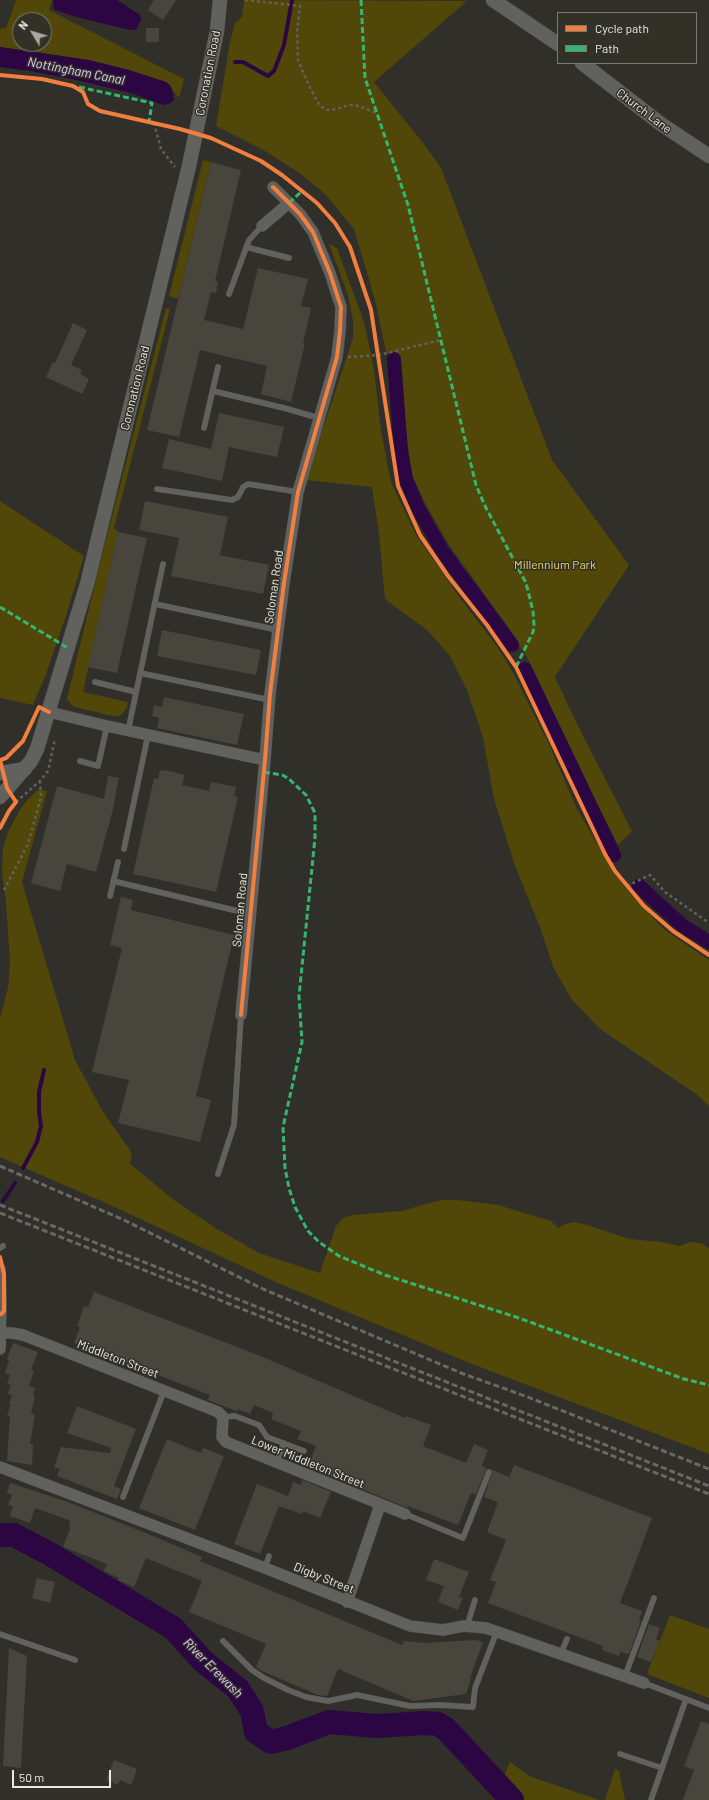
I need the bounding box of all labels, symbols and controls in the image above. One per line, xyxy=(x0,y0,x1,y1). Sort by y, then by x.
north arrow xyxy=(12,12,52,52)
legend xyxy=(557,12,697,64)
text: N xyxy=(16,18,30,32)
text: Cycle path xyxy=(595,21,649,35)
street label: Coronation Road xyxy=(193,29,223,117)
text: Path xyxy=(595,41,619,55)
water label: Nottingham Canal xyxy=(26,54,126,88)
street label: Church Lane xyxy=(614,86,674,136)
street label: Coronation Road xyxy=(118,344,152,432)
street label: Soloman Road xyxy=(262,549,286,625)
park label: Millennium Park xyxy=(514,558,596,572)
street label: Soloman Road xyxy=(230,872,250,948)
street label: Middleton Street xyxy=(75,1337,161,1381)
street label: Lower Middleton Street xyxy=(249,1433,367,1491)
street label: Digby Street xyxy=(292,1559,356,1597)
water label: River Erewash xyxy=(180,1635,246,1701)
scale bar xyxy=(14,1762,113,1788)
text: 50 m xyxy=(19,1770,44,1784)

